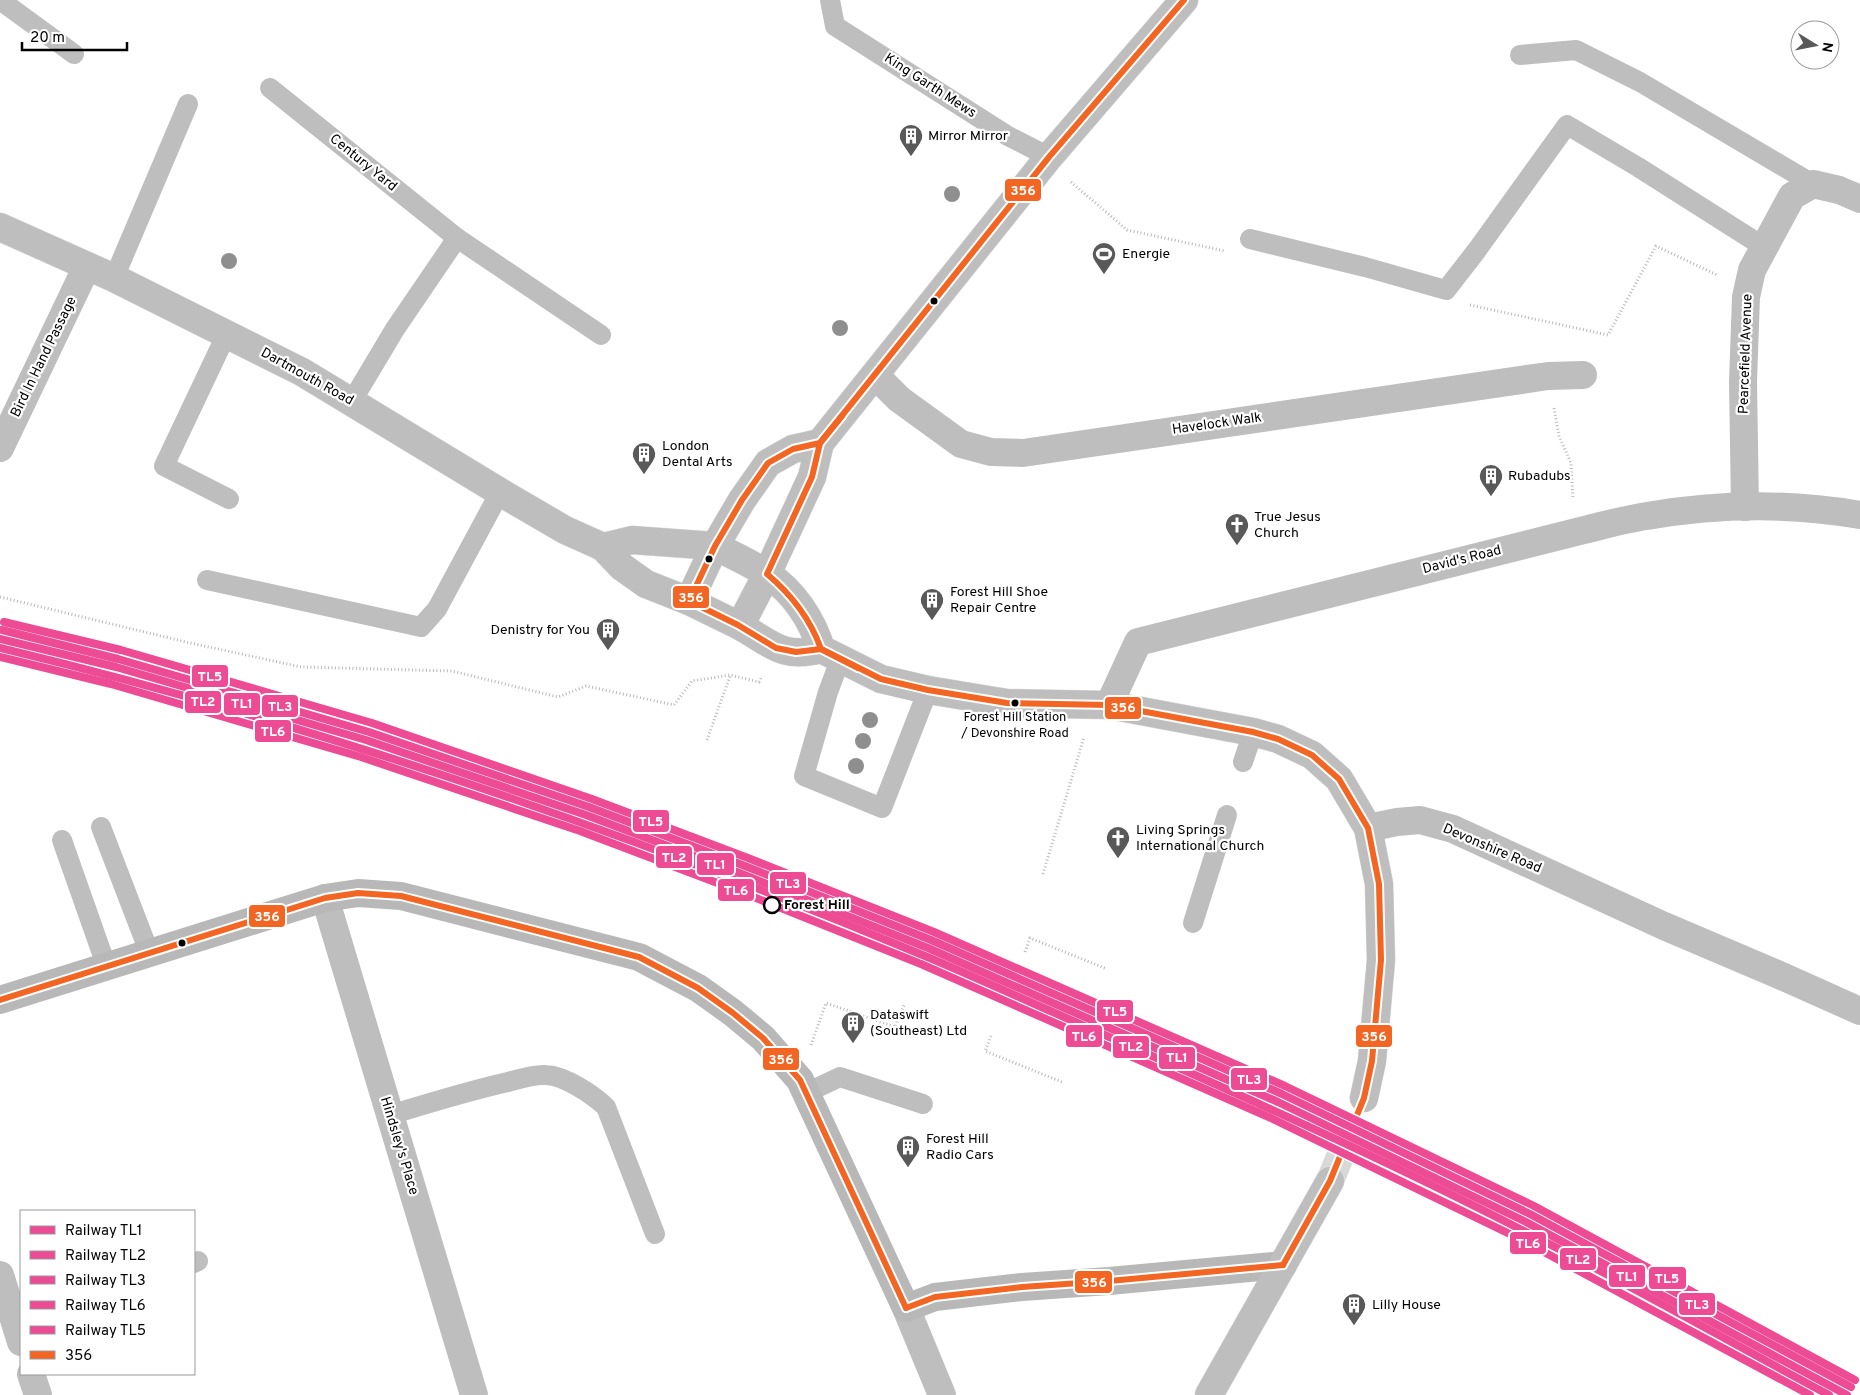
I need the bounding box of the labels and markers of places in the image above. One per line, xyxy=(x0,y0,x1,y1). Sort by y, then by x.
building icon: Mirror Mirror xyxy=(898,123,924,157)
place label: Mirror Mirror xyxy=(928,128,1009,145)
sports icon: Energie xyxy=(1091,241,1117,275)
place label: Energie xyxy=(1122,246,1170,263)
unlabelled marker xyxy=(929,296,939,306)
place label: London Dental Arts xyxy=(662,438,733,471)
building icon: London Dental Arts xyxy=(631,441,657,475)
building icon: Rubadubs xyxy=(1478,463,1504,497)
place label: Rubadubs xyxy=(1508,468,1571,485)
place label: True Jesus Church xyxy=(1254,509,1321,542)
church icon: True Jesus Church xyxy=(1224,512,1250,546)
unlabelled marker xyxy=(704,554,714,564)
place label: Forest Hill Shoe Repair Centre xyxy=(950,584,1048,617)
building icon: Forest Hill Shoe Repair Centre xyxy=(919,587,945,621)
building icon: Denistry for You xyxy=(595,617,621,651)
place label: Denistry for You xyxy=(490,622,590,639)
marker: Forest Hill Station / Devonshire Road xyxy=(1010,698,1020,708)
place label: Forest Hill Station / Devonshire Road xyxy=(960,710,1069,742)
place label: Living Springs International Church xyxy=(1136,822,1264,855)
church icon: Living Springs International Church xyxy=(1105,825,1131,859)
marker: Forest Hill xyxy=(763,896,781,914)
place label: Forest Hill xyxy=(784,897,850,914)
unlabelled marker xyxy=(177,938,187,948)
place label: Dataswift (Southeast) Ltd xyxy=(870,1007,967,1040)
building icon: Dataswift (Southeast) Ltd xyxy=(840,1010,866,1044)
place label: Forest Hill Radio Cars xyxy=(926,1131,994,1164)
building icon: Forest Hill Radio Cars xyxy=(895,1134,921,1168)
building icon: Lilly House xyxy=(1341,1292,1367,1326)
place label: Lilly House xyxy=(1372,1297,1441,1314)

